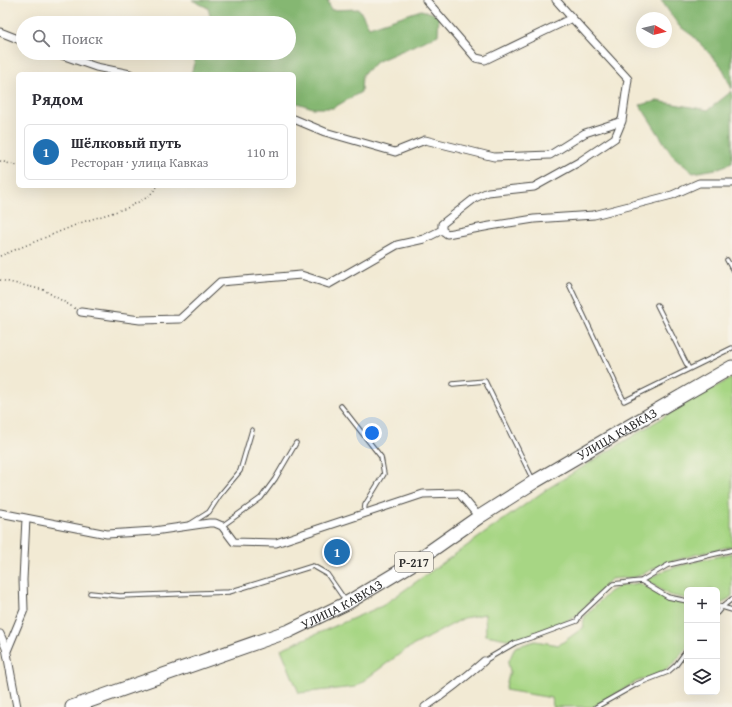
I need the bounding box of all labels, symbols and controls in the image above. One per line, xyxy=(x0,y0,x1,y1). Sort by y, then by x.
north arrow xyxy=(636,12,672,48)
search box xyxy=(16,16,296,60)
icon: search xyxy=(30,27,52,49)
text: Поиск xyxy=(62,28,103,49)
text: Рядом xyxy=(32,86,83,111)
text: Шёлковый путь xyxy=(71,132,182,153)
text: 1 xyxy=(43,143,49,162)
text: 110 m xyxy=(247,143,279,162)
text: Ресторан · улица Кавказ xyxy=(71,153,209,172)
street label: УЛИЦА КАВКАЗ xyxy=(573,403,661,464)
your location xyxy=(362,423,382,443)
pin: 1 xyxy=(324,537,350,567)
road number: Р-217 xyxy=(395,552,433,572)
street label: УЛИЦА КАВКАЗ xyxy=(298,574,386,633)
map controls xyxy=(684,587,720,695)
button: + xyxy=(684,587,720,623)
button: − xyxy=(684,623,720,659)
button: layers xyxy=(684,659,720,695)

